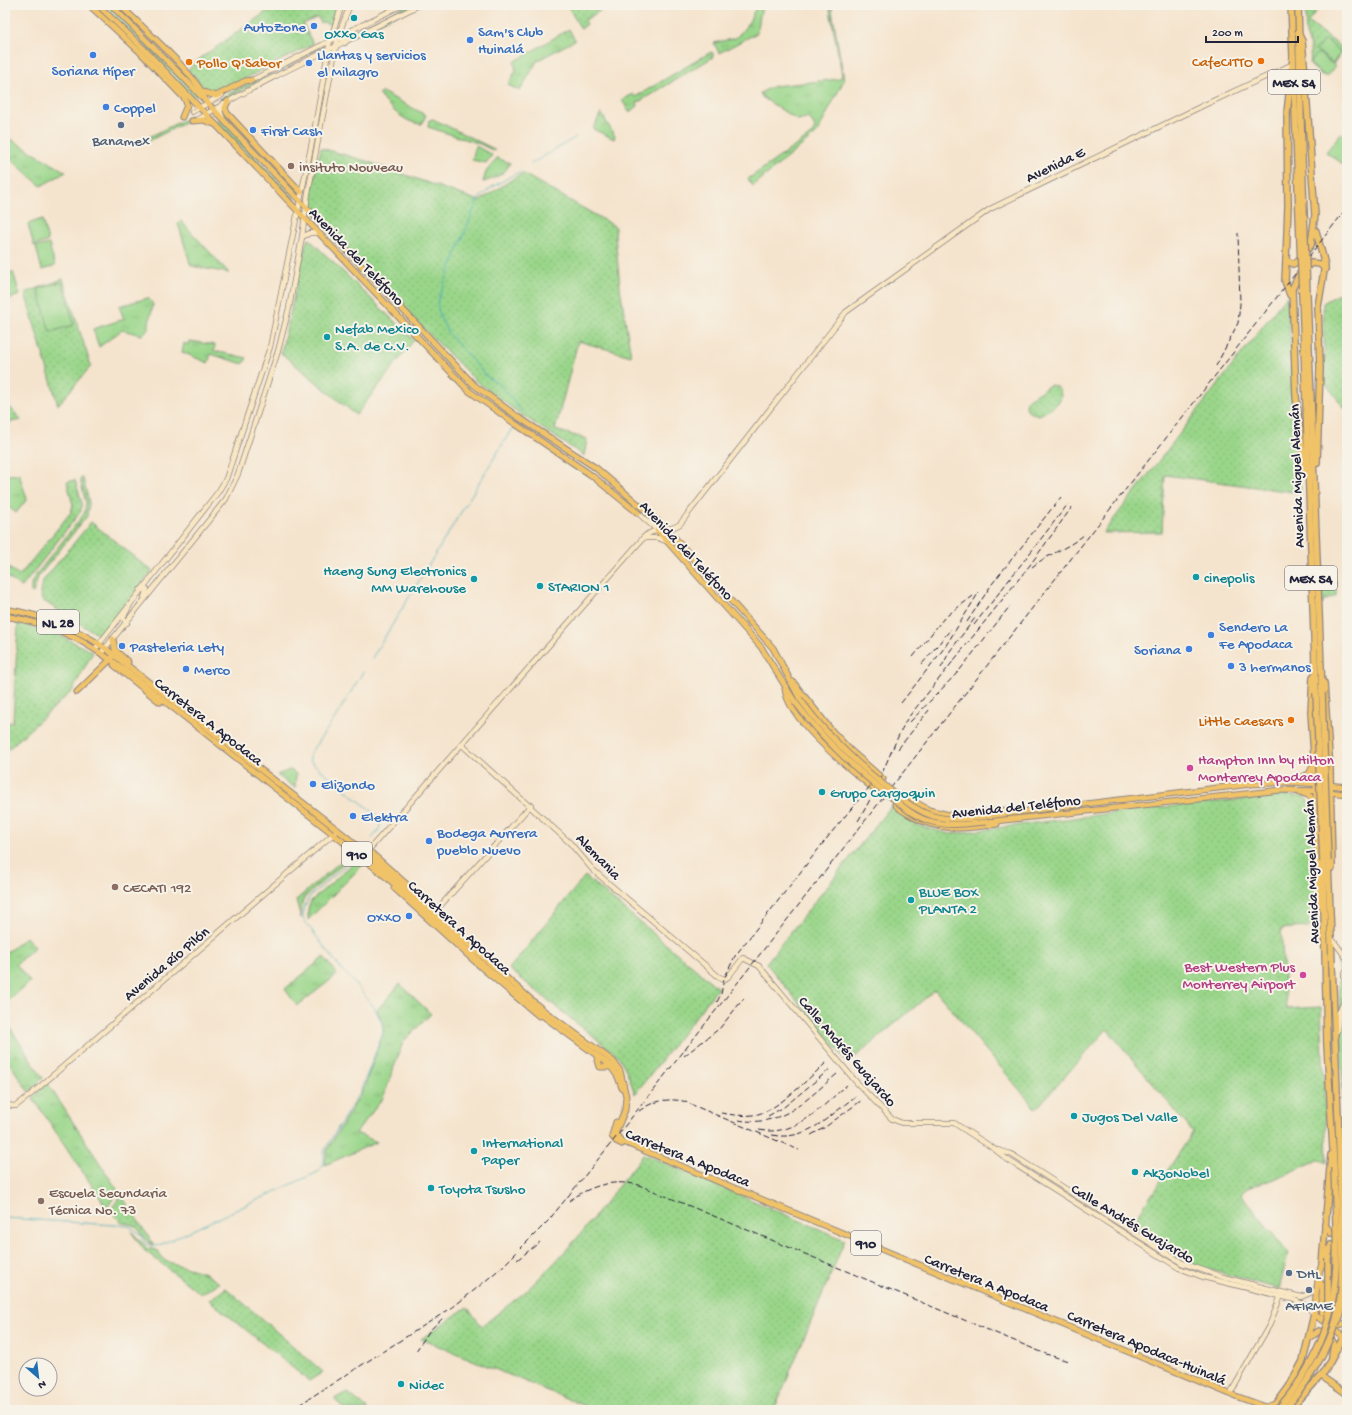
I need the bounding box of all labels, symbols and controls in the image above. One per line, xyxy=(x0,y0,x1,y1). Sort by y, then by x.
marker: Oxxo Gas xyxy=(349,13,359,23)
scale bar xyxy=(1206,18,1298,44)
place label: AutoZone xyxy=(244,19,306,37)
marker: AutoZone xyxy=(309,21,319,31)
place label: Sam's Club Huinalá xyxy=(478,24,543,59)
place label: Oxxo Gas xyxy=(324,26,384,44)
text: 200 m xyxy=(1212,27,1243,41)
marker: Sam's Club Huinalá xyxy=(465,35,475,45)
place label: Llantas y servicios el Milagro xyxy=(317,47,426,82)
marker: Soriana Híper xyxy=(88,50,98,60)
place label: CafeCITTO xyxy=(1192,54,1253,72)
place label: Pollo Q'Sabor xyxy=(196,55,283,73)
marker: CafeCITTO xyxy=(1256,56,1266,66)
marker: Pollo Q'Sabor xyxy=(184,57,194,67)
marker: Llantas y servicios el Milagro xyxy=(304,58,314,68)
place label: Soriana Híper xyxy=(52,63,136,81)
road number: MEX 54 xyxy=(1268,70,1320,94)
place label: Coppel xyxy=(114,100,156,118)
marker: Coppel xyxy=(101,102,111,112)
marker: Banamex xyxy=(116,120,126,130)
place label: First Cash xyxy=(260,123,322,141)
marker: First Cash xyxy=(248,125,258,135)
place label: Banamex xyxy=(91,133,150,151)
street label: Avenida E xyxy=(1023,143,1089,188)
place label: insituto Nouveau xyxy=(299,159,403,177)
marker: insituto Nouveau xyxy=(286,161,296,171)
street label: Avenida del Teléfono xyxy=(304,205,407,310)
place label: Nefab Mexico S.A. de C.V. xyxy=(335,321,419,356)
marker: Nefab Mexico S.A. de C.V. xyxy=(322,332,332,342)
street label: Avenida Miguel Alemán xyxy=(1286,404,1310,548)
street label: Avenida del Teléfono xyxy=(635,498,736,605)
place label: Haeng Sung Electronics MM Warehouse xyxy=(323,563,466,598)
road number: MEX 54 xyxy=(1285,566,1337,590)
place label: cinepolis xyxy=(1204,570,1255,588)
marker: cinepolis xyxy=(1191,572,1201,582)
marker: Haeng Sung Electronics MM Warehouse xyxy=(469,574,479,584)
place label: STARION 1 xyxy=(548,579,609,597)
marker: STARION 1 xyxy=(535,581,545,591)
road number: NL 28 xyxy=(37,610,79,634)
place label: Sendero La Fe Apodaca xyxy=(1218,619,1293,654)
marker: Sendero La Fe Apodaca xyxy=(1206,630,1216,640)
place label: Pasteleria Lety xyxy=(129,639,225,657)
marker: Pasteleria Lety xyxy=(117,641,127,651)
place label: Soriana xyxy=(1134,642,1182,660)
marker: Soriana xyxy=(1184,644,1194,654)
place label: 3 hermanos xyxy=(1238,659,1311,677)
marker: 3 hermanos xyxy=(1226,661,1236,671)
place label: Merco xyxy=(194,662,231,680)
marker: Merco xyxy=(181,664,191,674)
street label: Carretera A Apodaca xyxy=(150,675,266,771)
place label: Little Caesars xyxy=(1199,713,1283,731)
marker: Little Caesars xyxy=(1286,715,1296,725)
place label: Hampton Inn by Hilton Monterrey Apodaca xyxy=(1198,752,1334,787)
marker: Hampton Inn by Hilton Monterrey Apodaca xyxy=(1185,763,1195,773)
place label: Elizondo xyxy=(321,777,375,795)
marker: Elizondo xyxy=(308,779,318,789)
place label: Grupo Cargoquin xyxy=(830,785,935,803)
marker: Grupo Cargoquin xyxy=(817,787,827,797)
street label: Avenida del Teléfono xyxy=(951,792,1082,824)
street label: Avenida Miguel Alemán xyxy=(1301,800,1325,944)
place label: Elektra xyxy=(361,809,409,827)
marker: Elektra xyxy=(348,811,358,821)
place label: Bodega Aurrera pueblo Nuevo xyxy=(436,825,538,860)
street label: Alemania xyxy=(571,830,624,885)
marker: Bodega Aurrera pueblo Nuevo xyxy=(424,836,434,846)
road number: 910 xyxy=(342,842,372,866)
street label: Carretera A Apodaca xyxy=(403,877,515,980)
place label: CECATI 192 xyxy=(123,880,191,898)
marker: CECATI 192 xyxy=(110,882,120,892)
place label: BLUE BOX PLANTA 2 xyxy=(918,884,979,919)
marker: BLUE BOX PLANTA 2 xyxy=(906,895,916,905)
place label: OXXO xyxy=(367,909,401,927)
marker: OXXO xyxy=(404,911,414,921)
street label: Avenida Río Pilón xyxy=(121,923,214,1006)
place label: Best Western Plus Monterrey Airport xyxy=(1183,959,1297,994)
marker: Best Western Plus Monterrey Airport xyxy=(1298,970,1308,980)
street label: Calle Andrés Guajardo xyxy=(794,993,900,1111)
place label: Jugos Del Valle xyxy=(1082,1109,1178,1127)
marker: Jugos Del Valle xyxy=(1069,1111,1079,1121)
street label: Carretera A Apodaca xyxy=(622,1126,753,1192)
place label: International Paper xyxy=(481,1135,563,1170)
marker: International Paper xyxy=(469,1146,479,1156)
place label: AkzoNobel xyxy=(1143,1165,1209,1183)
marker: AkzoNobel xyxy=(1130,1167,1140,1177)
place label: Toyota Tsusho xyxy=(438,1181,526,1199)
street label: Calle Andrés Guajardo xyxy=(1067,1181,1197,1269)
marker: Toyota Tsusho xyxy=(426,1183,436,1193)
place label: Escuela Secundaria Técnica No. 73 xyxy=(48,1185,168,1220)
marker: Escuela Secundaria Técnica No. 73 xyxy=(36,1196,46,1206)
road number: 910 xyxy=(851,1231,881,1255)
street label: Carretera A Apodaca xyxy=(921,1251,1052,1317)
place label: DHL xyxy=(1296,1266,1321,1284)
marker: DHL xyxy=(1284,1268,1294,1278)
marker: AFIRME xyxy=(1304,1285,1314,1295)
place label: AFIRME xyxy=(1285,1298,1334,1316)
street label: Carretera Apodaca-Huinalá xyxy=(1064,1307,1229,1391)
north arrow xyxy=(18,1357,58,1397)
text: N xyxy=(36,1377,48,1391)
place label: Nidec xyxy=(409,1377,445,1395)
marker: Nidec xyxy=(396,1379,406,1389)

